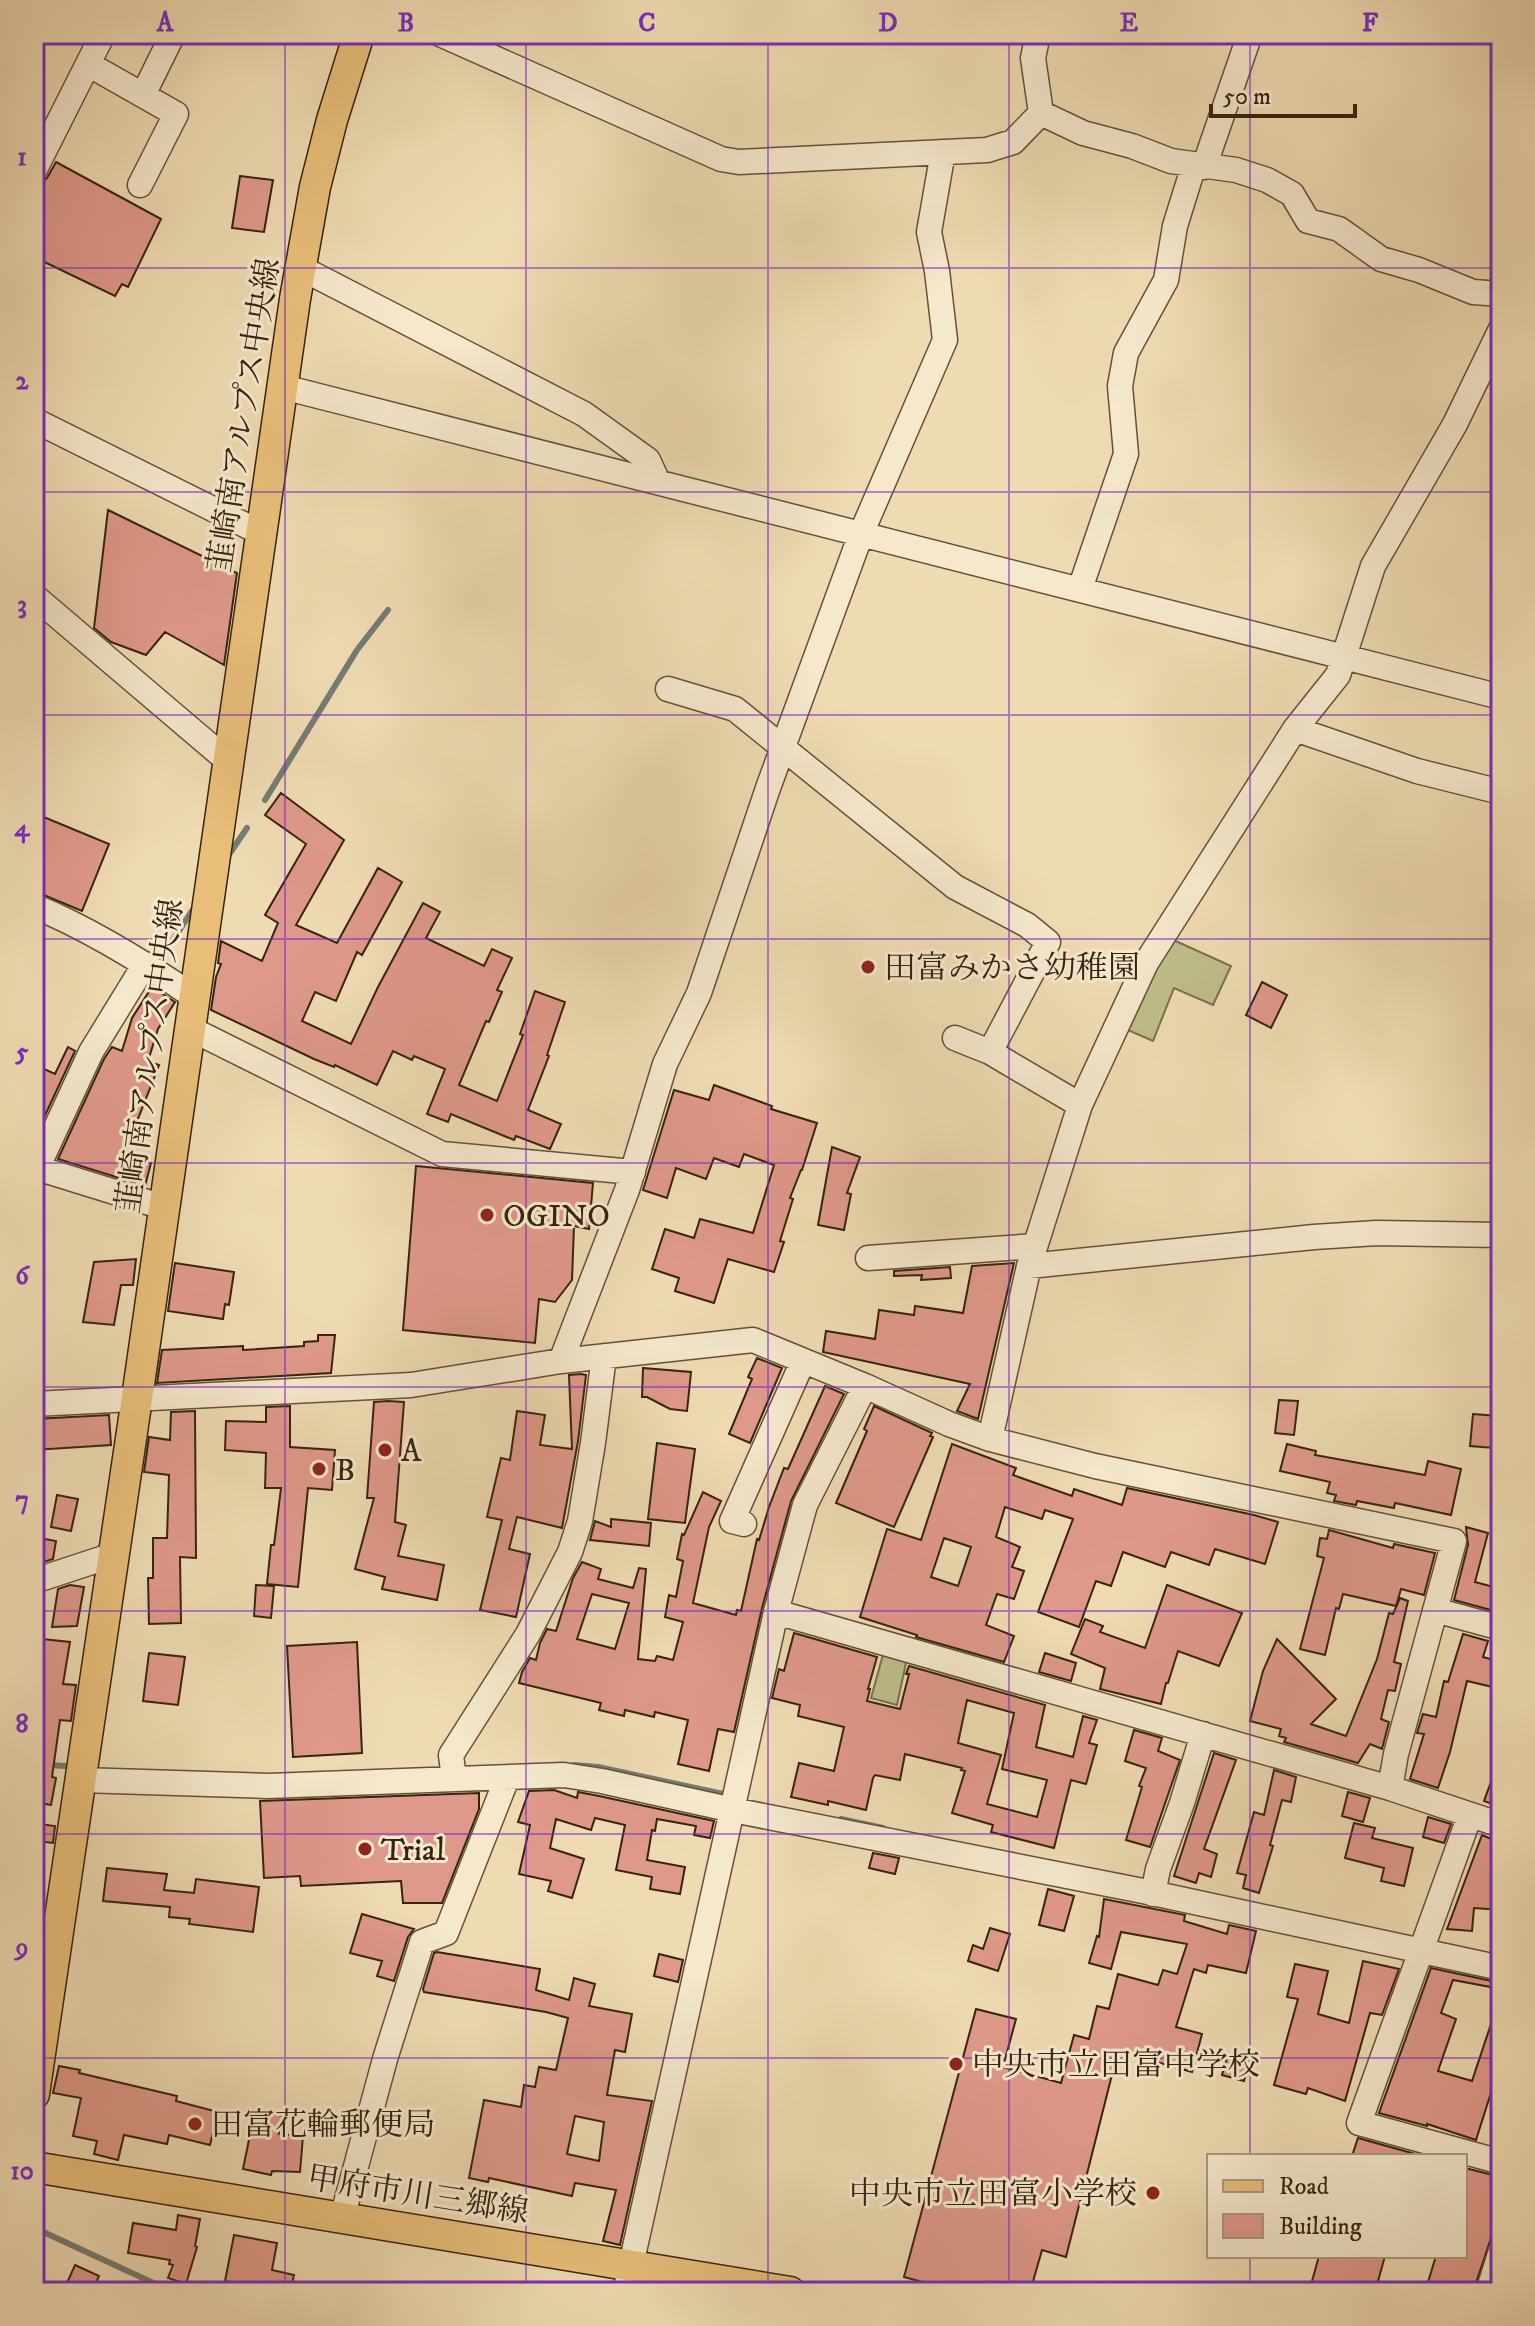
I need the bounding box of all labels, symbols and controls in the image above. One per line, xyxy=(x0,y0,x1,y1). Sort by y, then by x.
text: A xyxy=(156,7,175,40)
text: B xyxy=(398,7,414,40)
text: C xyxy=(638,7,656,40)
text: D xyxy=(878,7,898,40)
text: E xyxy=(1120,7,1138,40)
text: F xyxy=(1362,7,1379,40)
scale bar xyxy=(1211,68,1355,118)
text: 50 m xyxy=(1223,82,1271,112)
text: 1 xyxy=(17,141,27,174)
street label: 韮崎南アルプス中央線 xyxy=(200,255,290,575)
text: 2 xyxy=(16,365,30,398)
text: 3 xyxy=(17,589,27,622)
text: 4 xyxy=(15,812,31,845)
street label: 韮崎南アルプス中央線 xyxy=(109,896,193,1216)
place label: 田富みかさ幼稚園 xyxy=(884,949,1140,989)
marker: 田富みかさ幼稚園 xyxy=(859,958,877,976)
text: 5 xyxy=(15,1036,29,1069)
place label: OGINO xyxy=(503,1197,610,1237)
marker: OGINO xyxy=(478,1206,496,1224)
text: 6 xyxy=(15,1260,30,1293)
place label: A xyxy=(401,1432,422,1472)
marker: A xyxy=(376,1441,394,1459)
place label: B xyxy=(335,1451,355,1491)
marker: B xyxy=(310,1460,328,1478)
text: 7 xyxy=(15,1484,29,1517)
text: 8 xyxy=(15,1708,29,1741)
place label: Trial xyxy=(381,1831,446,1871)
marker: Trial xyxy=(356,1840,374,1858)
text: 9 xyxy=(14,1931,28,1964)
place label: 中央市立田富中学校 xyxy=(972,2046,1260,2086)
marker: 中央市立田富中学校 xyxy=(947,2055,965,2073)
place label: 田富花輪郵便局 xyxy=(211,2106,435,2146)
marker: 田富花輪郵便局 xyxy=(186,2115,204,2133)
legend xyxy=(1207,2154,1467,2258)
text: 10 xyxy=(10,2155,34,2188)
street label: 甲府市川三郷線 xyxy=(304,2159,531,2233)
text: Road xyxy=(1279,2172,1329,2202)
place label: 中央市立田富小学校 xyxy=(849,2175,1137,2215)
marker: 中央市立田富小学校 xyxy=(1144,2184,1162,2202)
text: Building xyxy=(1279,2212,1362,2242)

